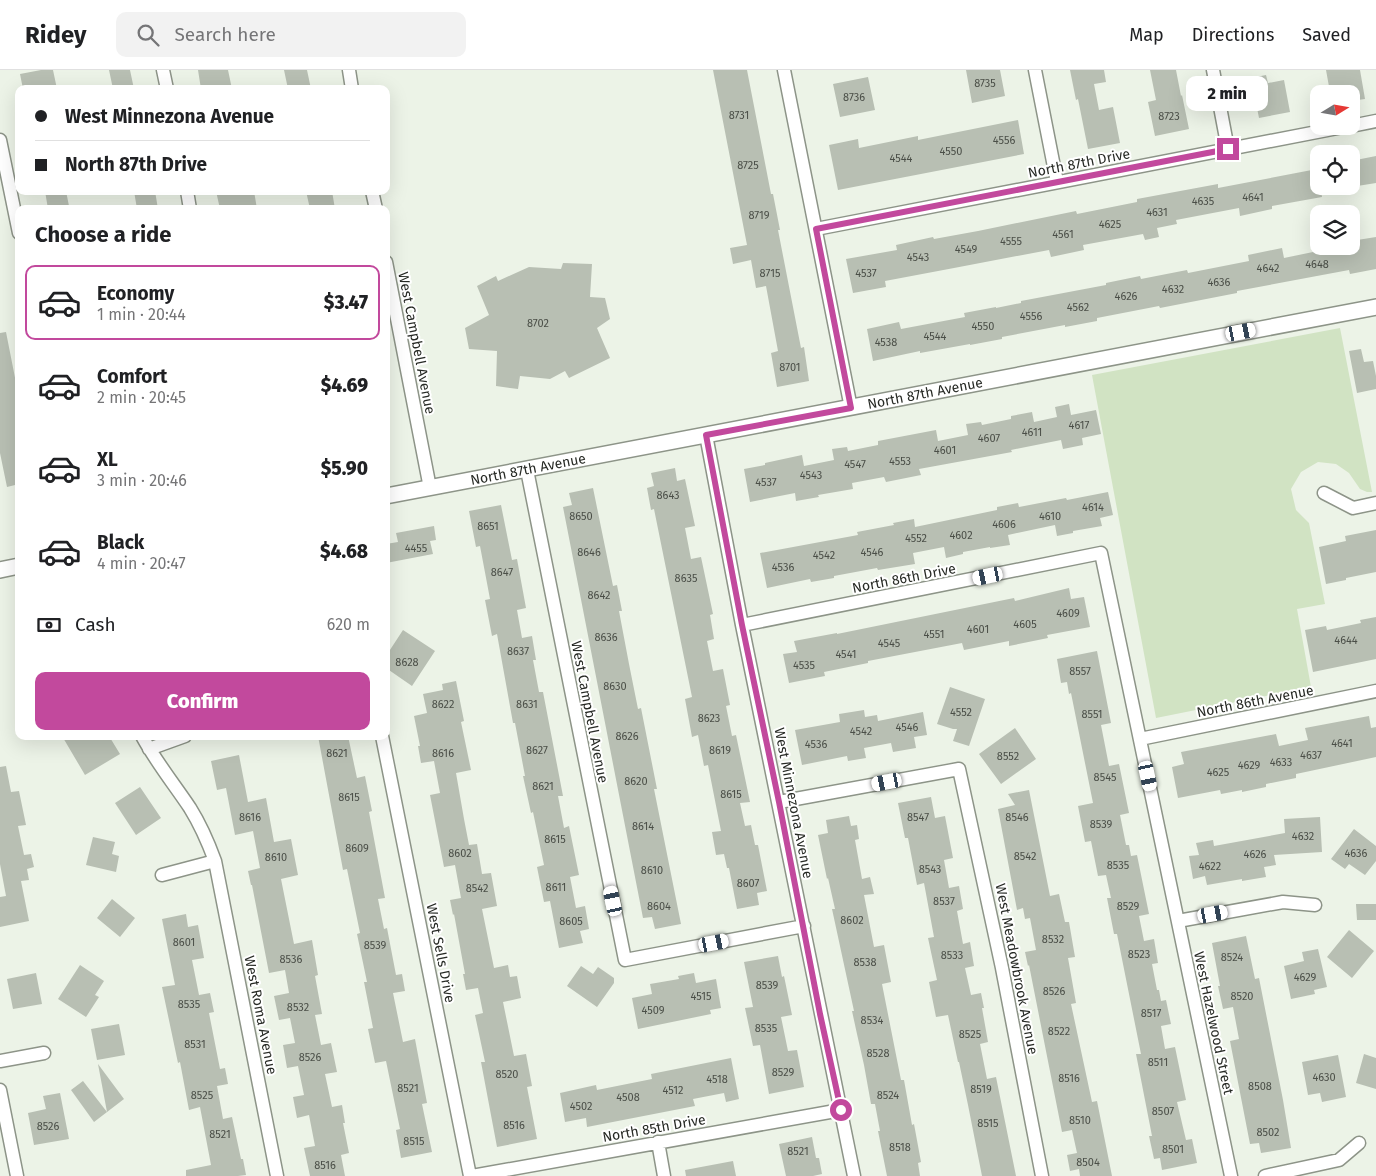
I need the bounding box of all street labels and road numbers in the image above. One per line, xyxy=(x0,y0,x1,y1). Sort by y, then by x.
street label: North 87th Drive xyxy=(1027,145,1132,182)
street label: West Campbell Avenue xyxy=(394,271,439,416)
street label: North 87th Avenue xyxy=(866,374,984,413)
street label: North 87th Avenue xyxy=(469,450,587,489)
street label: North 86th Drive xyxy=(851,560,957,597)
street label: West Campbell Avenue xyxy=(567,640,612,785)
street label: North 86th Avenue xyxy=(1195,682,1315,721)
street label: West Minnezona Avenue xyxy=(771,726,816,880)
street label: West Meadowbrook Avenue xyxy=(992,882,1041,1056)
street label: West Sells Drive xyxy=(423,902,458,1004)
street label: West Hazelwood Street xyxy=(1190,950,1237,1097)
street label: West Roma Avenue xyxy=(241,954,280,1076)
street label: North 85th Drive xyxy=(601,1111,707,1146)

